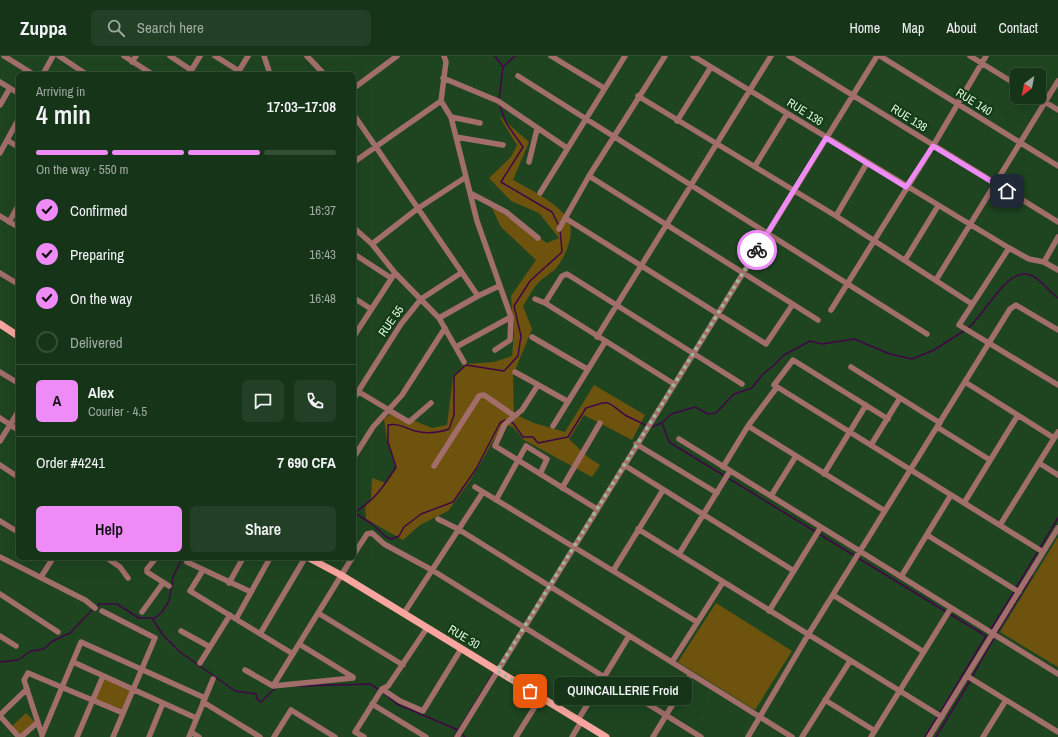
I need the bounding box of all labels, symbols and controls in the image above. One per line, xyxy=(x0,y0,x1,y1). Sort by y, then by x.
search box xyxy=(91,10,371,46)
text: Zuppa xyxy=(20,15,67,41)
icon: search xyxy=(105,17,127,39)
text: Search here xyxy=(137,17,204,38)
text: Home xyxy=(849,19,880,37)
text: Map xyxy=(902,19,924,37)
text: About xyxy=(946,19,976,37)
text: Contact xyxy=(998,19,1038,37)
north arrow xyxy=(1010,68,1046,104)
map controls xyxy=(1010,68,1046,104)
text: Arriving in xyxy=(36,83,85,100)
street label: RUE 140 xyxy=(953,85,995,119)
street label: RUE 136 xyxy=(784,95,826,129)
text: 17:03–17:08 xyxy=(267,96,336,117)
text: 4 min xyxy=(36,97,91,132)
street label: RUE 138 xyxy=(888,101,930,135)
text: On the way · 550 m xyxy=(36,161,128,178)
pin xyxy=(990,174,1024,208)
icon: home xyxy=(996,180,1018,202)
icon: check xyxy=(36,199,58,221)
text: Confirmed xyxy=(70,200,127,221)
text: 16:37 xyxy=(309,202,336,219)
courier xyxy=(737,230,777,270)
icon: bike xyxy=(746,239,768,261)
icon: check xyxy=(36,243,58,265)
text: Preparing xyxy=(70,244,124,265)
text: 16:43 xyxy=(309,246,336,263)
icon: check xyxy=(36,287,58,309)
text: On the way xyxy=(70,288,132,309)
text: 16:48 xyxy=(309,290,336,307)
street label: RUE 55 xyxy=(375,302,408,340)
text: Delivered xyxy=(70,332,123,353)
button: chat xyxy=(242,380,284,422)
button: phone xyxy=(294,380,336,422)
text: Alex xyxy=(88,382,114,403)
text: A xyxy=(53,390,61,411)
text: Courier · 4.5 xyxy=(88,403,147,420)
text: Order #4241 xyxy=(36,452,105,473)
text: 7 690 CFA xyxy=(277,452,336,473)
button: Help xyxy=(36,506,182,552)
button: Share xyxy=(190,506,336,552)
street label: RUE 30 xyxy=(445,621,483,653)
pin xyxy=(513,674,547,708)
callout: QUINCAILLERIE Froid xyxy=(554,677,692,705)
icon: bag xyxy=(519,680,541,702)
text: QUINCAILLERIE Froid xyxy=(567,682,679,699)

